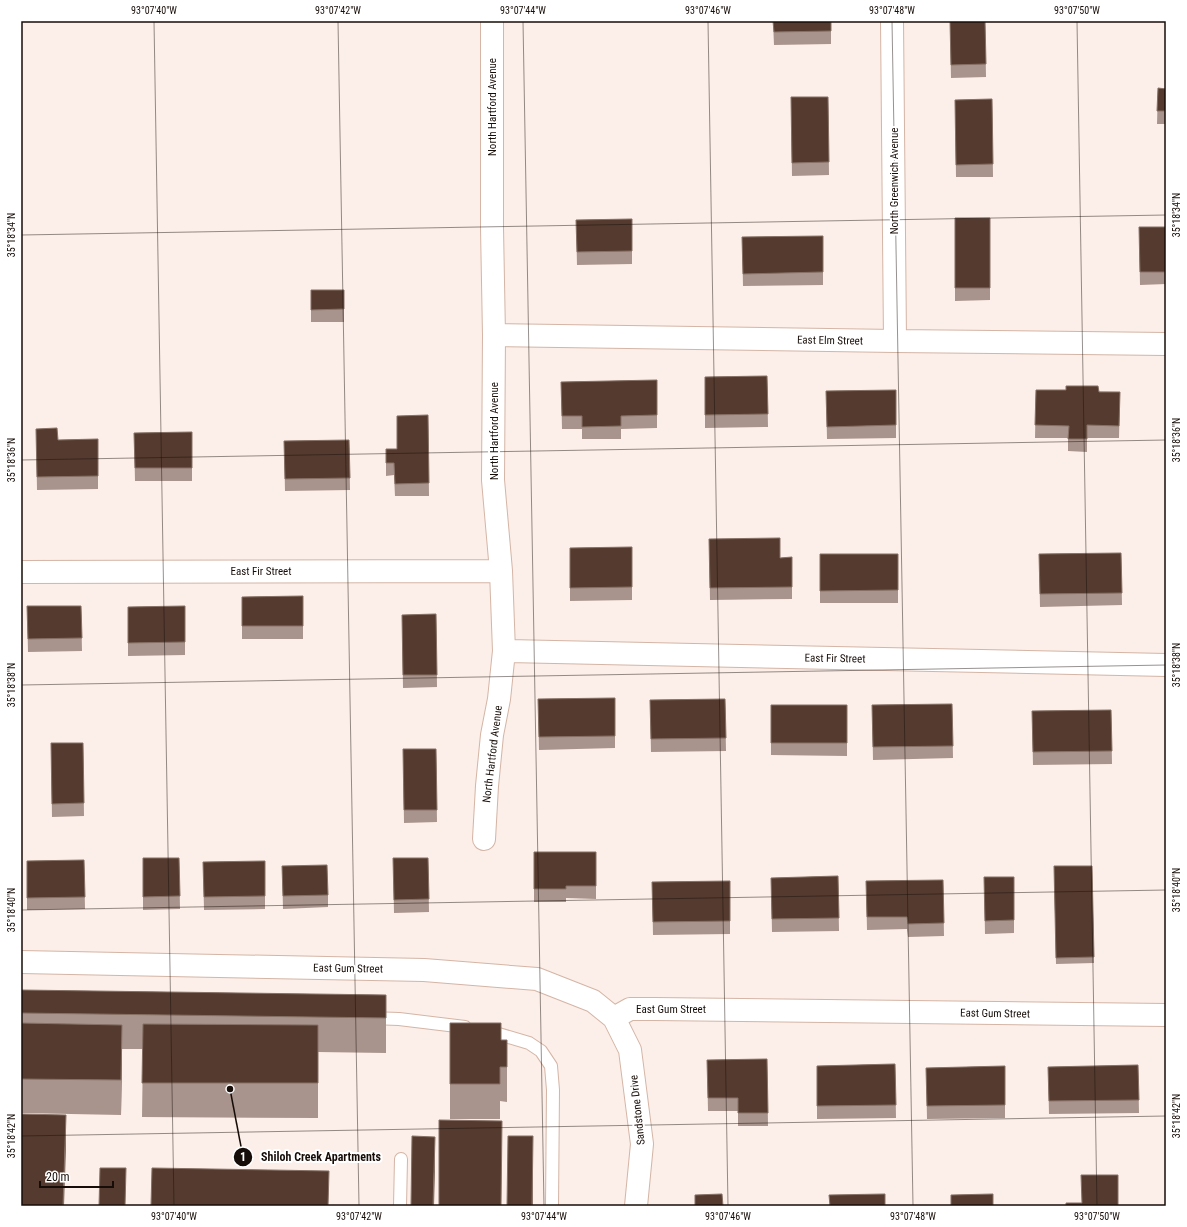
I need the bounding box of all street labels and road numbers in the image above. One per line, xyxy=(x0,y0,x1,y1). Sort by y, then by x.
street label: North Hartford Avenue xyxy=(486,58,499,156)
street label: North Greenwich Avenue xyxy=(888,128,901,234)
street label: East Elm Street xyxy=(797,333,863,348)
street label: North Hartford Avenue xyxy=(488,382,501,480)
street label: East Fir Street xyxy=(231,565,292,578)
street label: East Fir Street xyxy=(804,651,866,666)
street label: North Hartford Avenue xyxy=(480,705,505,803)
street label: East Gum Street xyxy=(313,961,383,976)
street label: East Gum Street xyxy=(636,1003,706,1016)
street label: East Gum Street xyxy=(960,1006,1030,1021)
street label: Sandstone Drive xyxy=(627,1074,648,1146)

